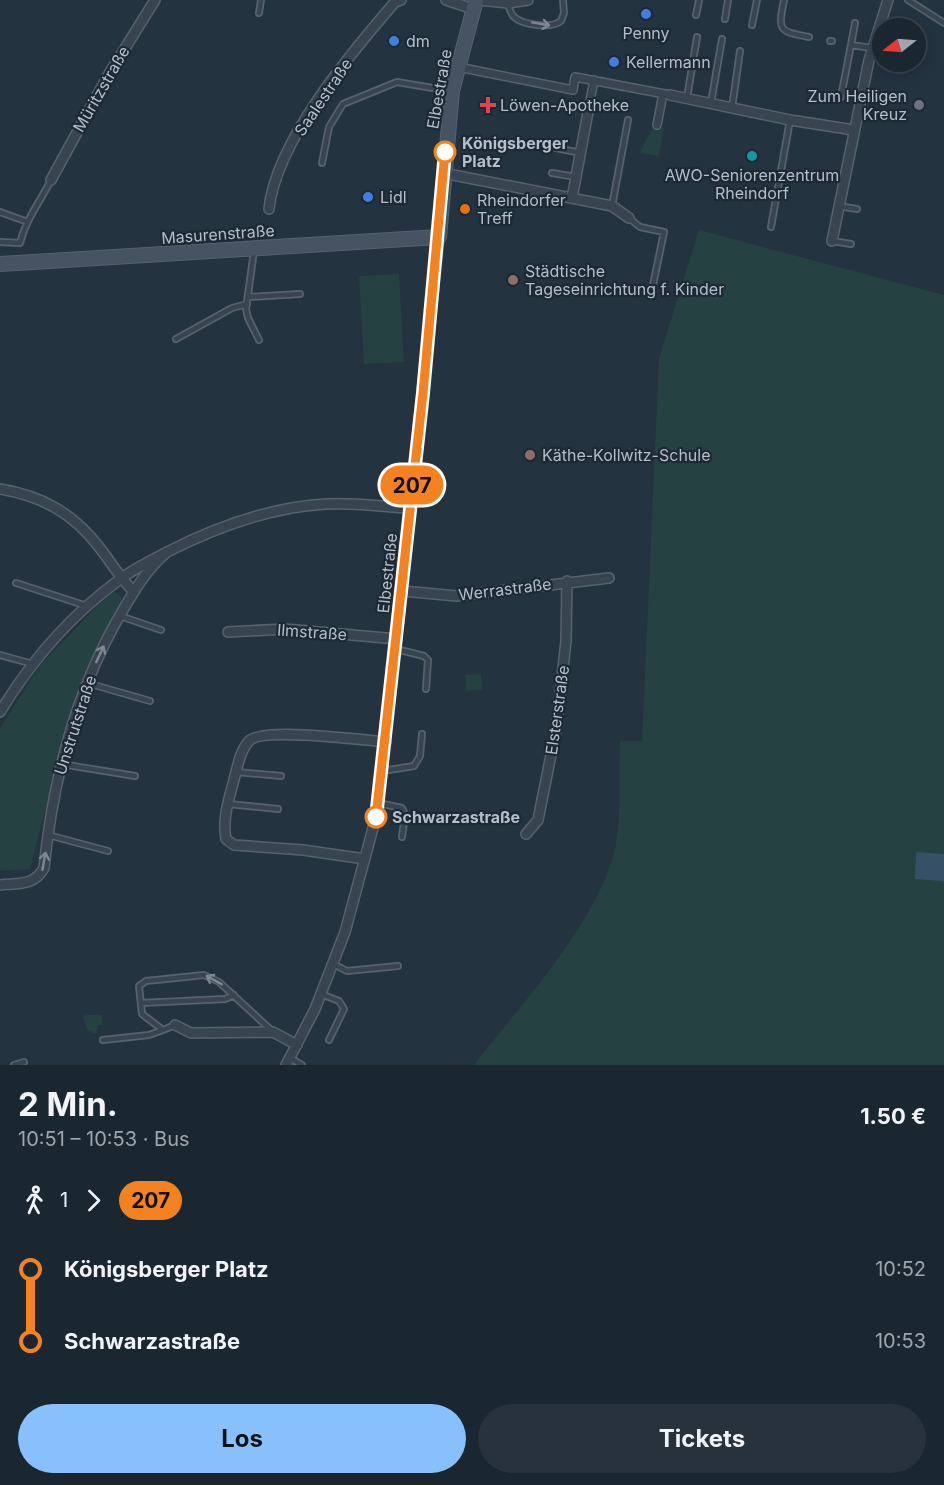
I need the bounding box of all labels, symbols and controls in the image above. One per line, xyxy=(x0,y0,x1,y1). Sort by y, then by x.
marker: Penny xyxy=(639,7,653,21)
north arrow xyxy=(872,18,926,72)
map controls xyxy=(872,18,926,72)
one-way arrow xyxy=(531,19,550,30)
place label: Penny xyxy=(622,23,670,43)
place label: dm xyxy=(406,31,430,51)
marker: dm xyxy=(387,34,401,48)
street label: Müritzstraße xyxy=(68,42,134,136)
street label: Elbestraße xyxy=(422,48,456,130)
place label: Kellermann xyxy=(626,52,711,72)
street label: Saalestraße xyxy=(290,54,356,140)
marker: Kellermann xyxy=(607,55,621,69)
place label: Zum Heiligen Kreuz xyxy=(808,86,907,124)
place label: Löwen-Apotheke xyxy=(500,95,629,115)
marker: Löwen-Apotheke xyxy=(481,98,495,112)
marker: Zum Heiligen Kreuz xyxy=(912,98,926,112)
place label: Königsberger Platz xyxy=(462,133,568,171)
marker: Königsberger Platz xyxy=(434,141,456,163)
marker: AWO-Seniorenzentrum Rheindorf xyxy=(745,149,759,163)
place label: AWO-Seniorenzentrum Rheindorf xyxy=(665,165,839,203)
place label: Lidl xyxy=(380,187,407,207)
marker: Lidl xyxy=(361,190,375,204)
place label: Rheindorfer Treff xyxy=(477,190,566,228)
marker: Rheindorfer Treff xyxy=(458,202,472,216)
street label: Masurenstraße xyxy=(161,220,275,248)
place label: Städtische Tageseinrichtung f. Kinder xyxy=(525,261,724,299)
marker: Städtische Tageseinrichtung f. Kinder xyxy=(506,273,520,287)
place label: Käthe-Kollwitz-Schule xyxy=(542,445,711,465)
marker: Käthe-Kollwitz-Schule xyxy=(523,448,537,462)
line badge: 207 xyxy=(378,466,446,504)
text: 207 xyxy=(392,473,432,498)
street label: Elbestraße xyxy=(373,532,401,614)
street label: Werrastraße xyxy=(457,573,553,605)
street label: Ilmstraße xyxy=(276,620,348,644)
one-way arrow xyxy=(95,645,107,663)
street label: Elsterstraße xyxy=(541,664,573,756)
street label: Unstrutstraße xyxy=(50,673,100,777)
marker: Schwarzastraße xyxy=(365,806,387,828)
place label: Schwarzastraße xyxy=(392,807,520,827)
one-way arrow xyxy=(39,852,50,871)
one-way arrow xyxy=(206,974,223,986)
text: 2 Min. xyxy=(18,1084,118,1124)
text: 1.50 € xyxy=(860,1103,926,1129)
text: 10:51 – 10:53 · Bus xyxy=(18,1127,190,1151)
icon: walk xyxy=(18,1184,51,1217)
icon: forward xyxy=(77,1184,110,1217)
text: 1 xyxy=(60,1188,68,1212)
text: 207 xyxy=(131,1188,170,1213)
text: Königsberger Platz xyxy=(64,1256,269,1282)
text: 10:52 xyxy=(875,1257,926,1281)
text: Schwarzastraße xyxy=(64,1328,240,1354)
text: 10:53 xyxy=(875,1329,926,1353)
button: Los xyxy=(18,1404,466,1473)
button: Tickets xyxy=(478,1404,926,1473)

